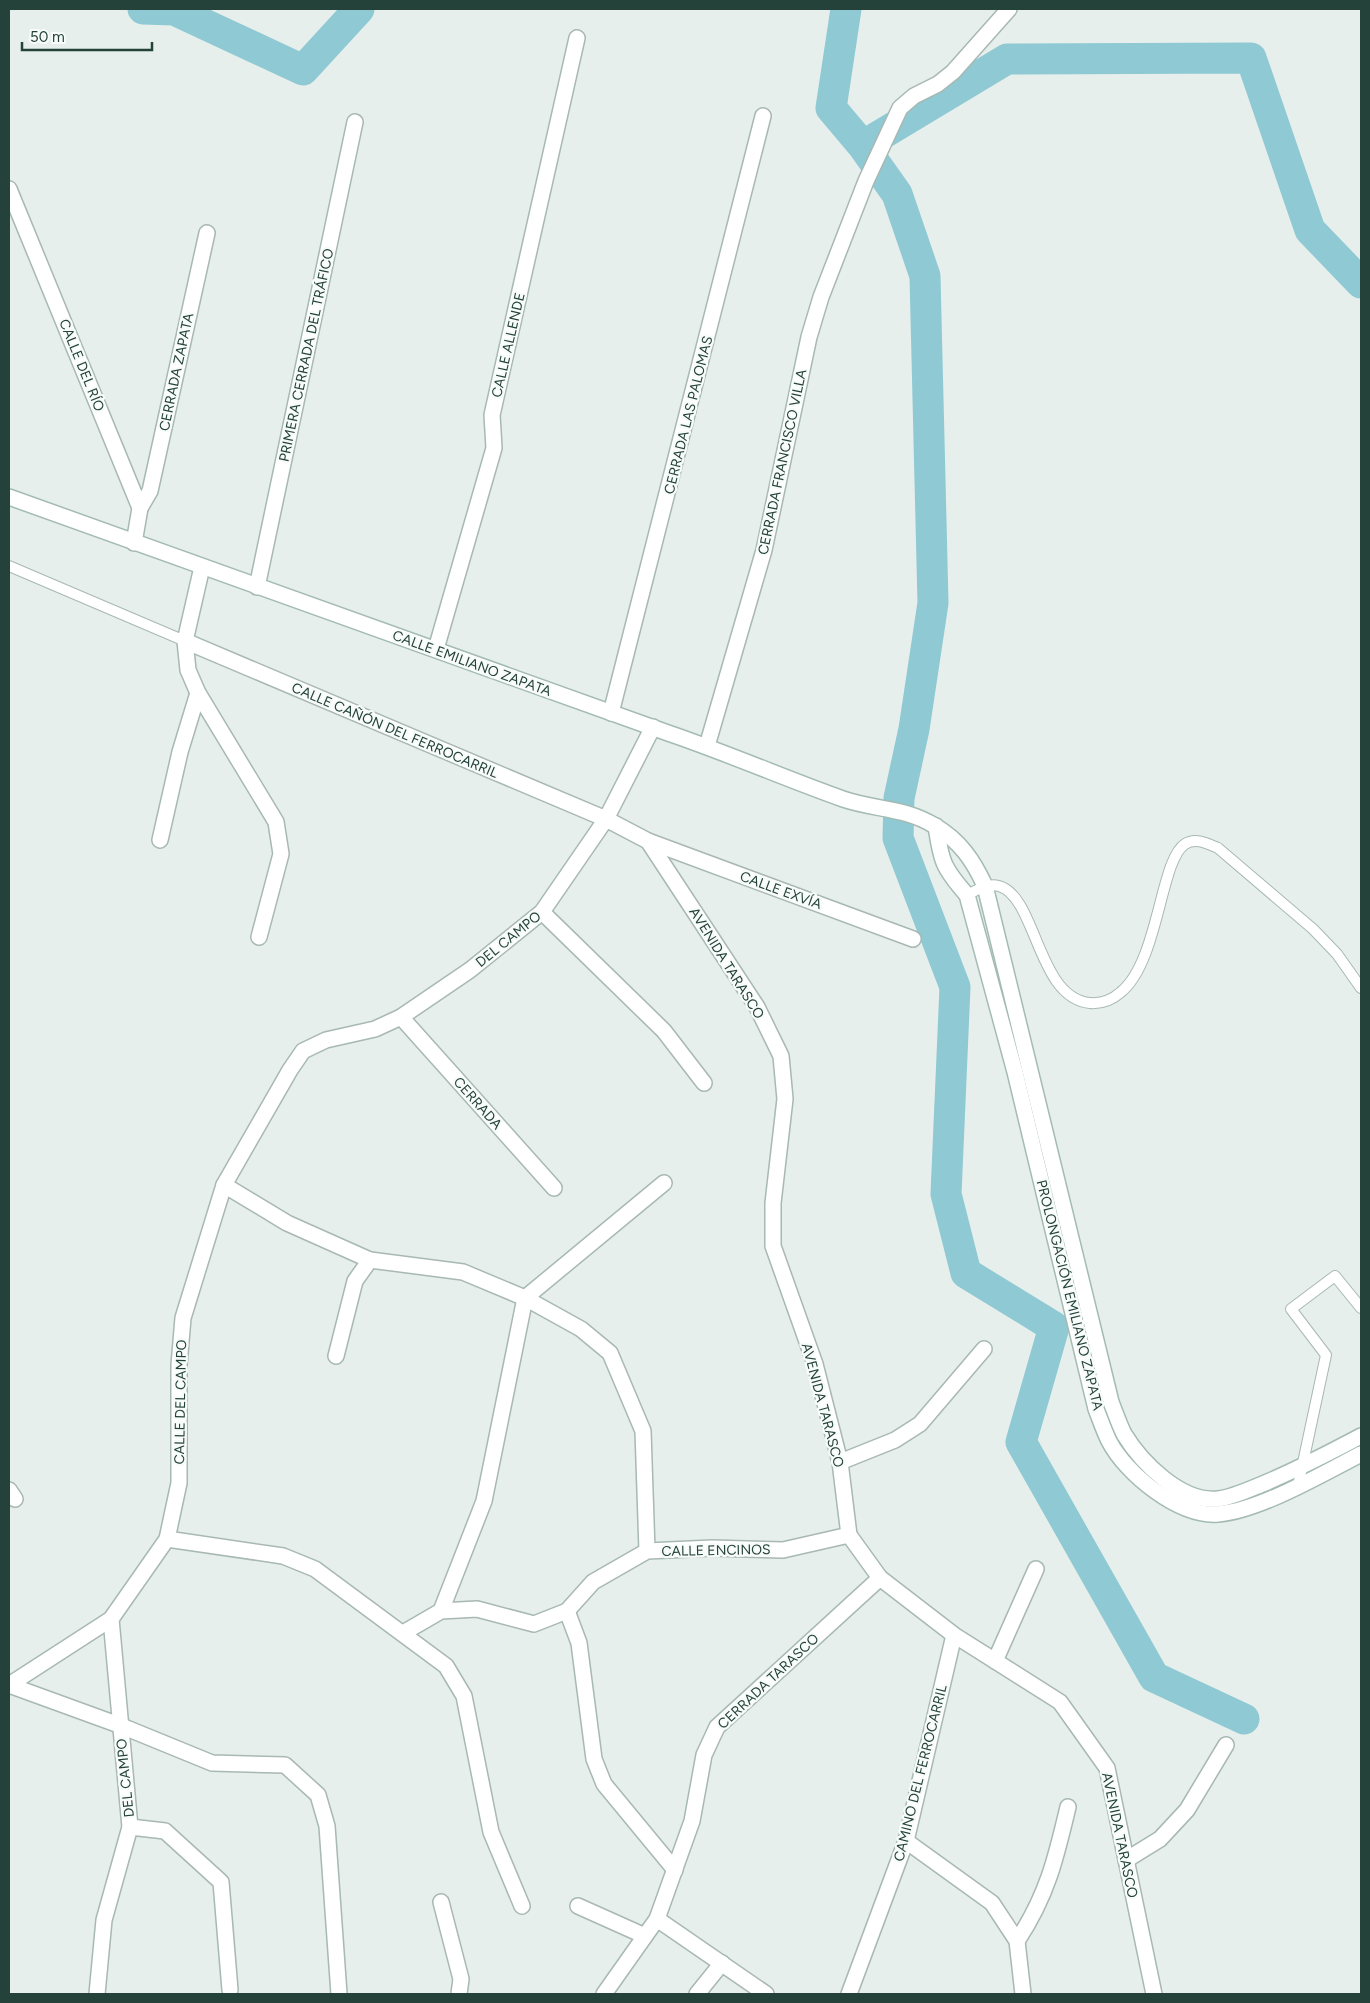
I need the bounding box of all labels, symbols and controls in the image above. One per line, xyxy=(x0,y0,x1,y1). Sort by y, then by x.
scale bar xyxy=(22,20,152,52)
text: 50 m xyxy=(30,28,65,46)
street label: PRIMERA CERRADA DEL TRÁFICO xyxy=(276,247,337,463)
street label: CALLE ALLENDE xyxy=(488,291,529,399)
street label: CERRADA ZAPATA xyxy=(156,311,197,433)
street label: CALLE DEL RÍO xyxy=(55,317,108,414)
street label: CERRADA LAS PALOMAS xyxy=(661,334,716,496)
street label: CERRADA FRANCISCO VILLA xyxy=(755,367,811,556)
street label: CALLE EMILIANO ZAPATA xyxy=(390,627,554,700)
street label: CALLE CAÑÓN DEL FERROCARRIL xyxy=(289,679,501,782)
street label: CALLE EXVÍA xyxy=(738,868,825,913)
street label: AVENIDA TARASCO xyxy=(685,904,768,1022)
street label: DEL CAMPO xyxy=(472,908,544,971)
street label: CERRADA xyxy=(450,1074,506,1133)
street label: PROLONGACIÓN EMILIANO ZAPATA xyxy=(1033,1178,1107,1413)
street label: CALLE DEL CAMPO xyxy=(171,1339,190,1465)
street label: AVENIDA TARASCO xyxy=(798,1341,847,1469)
street label: CALLE ENCINOS xyxy=(661,1541,771,1560)
street label: CERRADA TARASCO xyxy=(714,1630,823,1733)
street label: CAMINO DEL FERROCARRIL xyxy=(890,1682,951,1863)
street label: DEL CAMPO xyxy=(113,1738,138,1818)
street label: AVENIDA TARASCO xyxy=(1098,1771,1141,1900)

